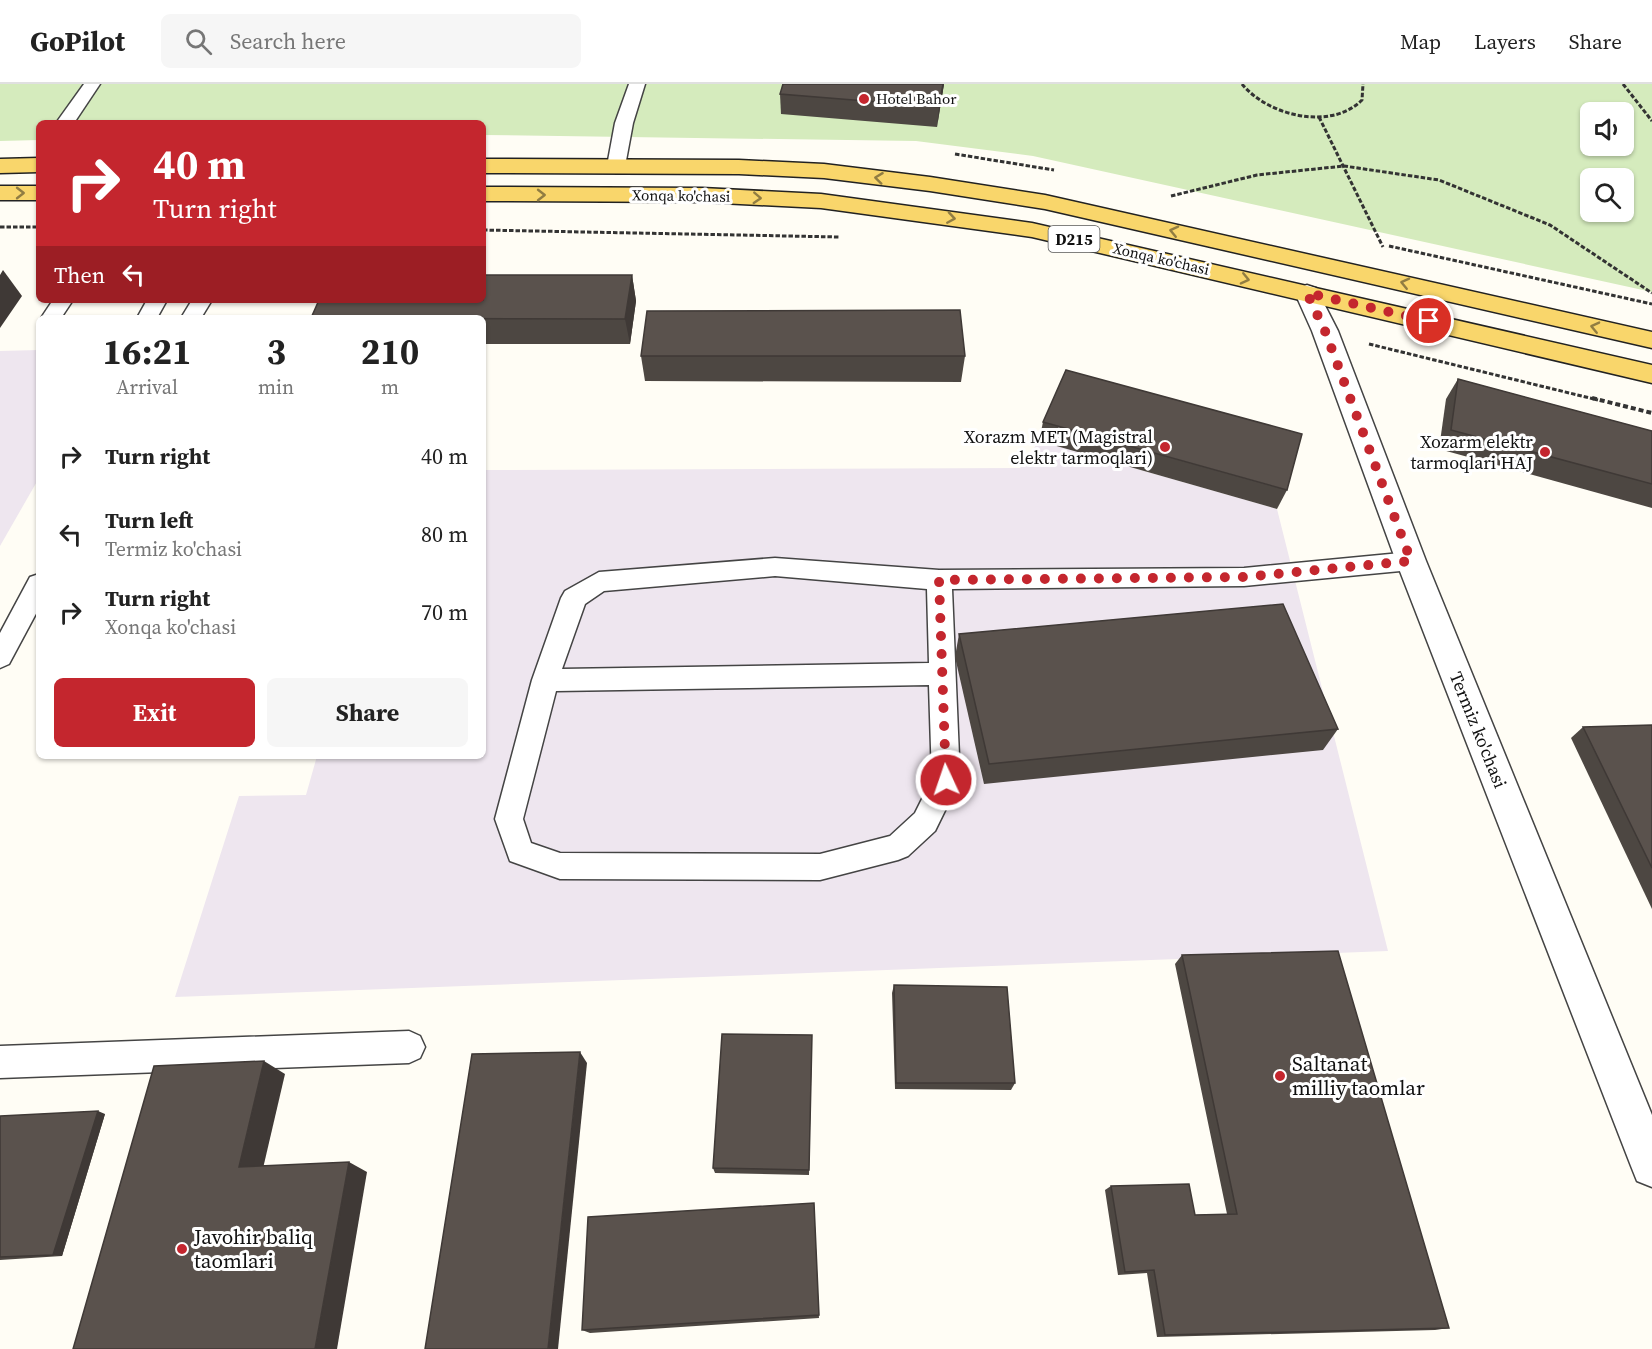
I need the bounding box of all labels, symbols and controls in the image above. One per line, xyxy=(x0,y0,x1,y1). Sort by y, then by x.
search box xyxy=(161,14,581,68)
text: GoPilot xyxy=(30,22,125,60)
icon: search xyxy=(182,25,215,58)
text: Search here xyxy=(230,26,346,56)
text: Map xyxy=(1400,27,1441,56)
text: Layers xyxy=(1474,27,1536,56)
text: Share xyxy=(1569,27,1622,56)
place label: Hotel Bahor xyxy=(876,88,957,109)
marker: Hotel Bahor xyxy=(857,92,871,106)
map controls xyxy=(1580,102,1634,222)
button: sound xyxy=(1580,102,1634,156)
text: 40 m xyxy=(153,135,246,193)
icon: right xyxy=(54,144,132,222)
button: search xyxy=(1580,168,1634,222)
one-way arrow xyxy=(874,172,883,185)
street label: Xonqa ko'chasi xyxy=(632,184,730,207)
one-way arrow xyxy=(15,187,24,199)
one-way arrow xyxy=(537,189,546,201)
text: Turn right xyxy=(153,190,277,227)
one-way arrow xyxy=(753,191,762,204)
one-way arrow xyxy=(946,211,956,224)
one-way arrow xyxy=(1169,225,1179,238)
road number: D215 xyxy=(1048,226,1100,252)
street label: Xonqa ko'chasi xyxy=(1111,237,1211,280)
icon: left xyxy=(117,258,150,291)
text: Then xyxy=(54,260,105,290)
one-way arrow xyxy=(1240,271,1250,284)
one-way arrow xyxy=(1400,277,1410,290)
pin xyxy=(1403,295,1454,346)
icon: arrive xyxy=(1412,304,1445,337)
one-way arrow xyxy=(1590,321,1600,334)
text: 16:21 xyxy=(103,327,191,376)
text: 3 xyxy=(266,327,286,376)
text: 210 xyxy=(361,327,419,376)
text: Arrival xyxy=(116,373,178,401)
text: min xyxy=(258,373,294,401)
text: m xyxy=(381,373,399,401)
place label: Xorazm MET (Magistral elektr tarmoqlari) xyxy=(964,424,1153,470)
place label: Xozarm elektr tarmoqlari HAJ xyxy=(1410,429,1533,475)
icon: right xyxy=(54,440,87,473)
marker: Xorazm MET (Magistral elektr tarmoqlari) xyxy=(1158,440,1172,454)
text: Turn right xyxy=(105,441,210,471)
text: 40 m xyxy=(421,441,468,471)
marker: Xozarm elektr tarmoqlari HAJ xyxy=(1538,445,1552,459)
text: Turn left xyxy=(105,505,193,535)
icon: left xyxy=(54,518,87,551)
text: 80 m xyxy=(421,519,468,549)
text: Termiz ko'chasi xyxy=(105,535,242,563)
text: Turn right xyxy=(105,583,210,613)
icon: right xyxy=(54,596,87,629)
text: 70 m xyxy=(421,597,468,627)
text: Xonqa ko'chasi xyxy=(105,613,236,641)
street label: Termiz ko'chasi xyxy=(1444,668,1513,792)
button: Exit xyxy=(54,678,255,747)
button: Share xyxy=(267,678,468,747)
position arrow xyxy=(914,748,978,812)
place label: Saltanat milliy taomlar xyxy=(1292,1049,1425,1102)
marker: Saltanat milliy taomlar xyxy=(1273,1069,1287,1083)
place label: Javohir baliq taomlari xyxy=(193,1222,313,1275)
marker: Javohir baliq taomlari xyxy=(175,1242,189,1256)

